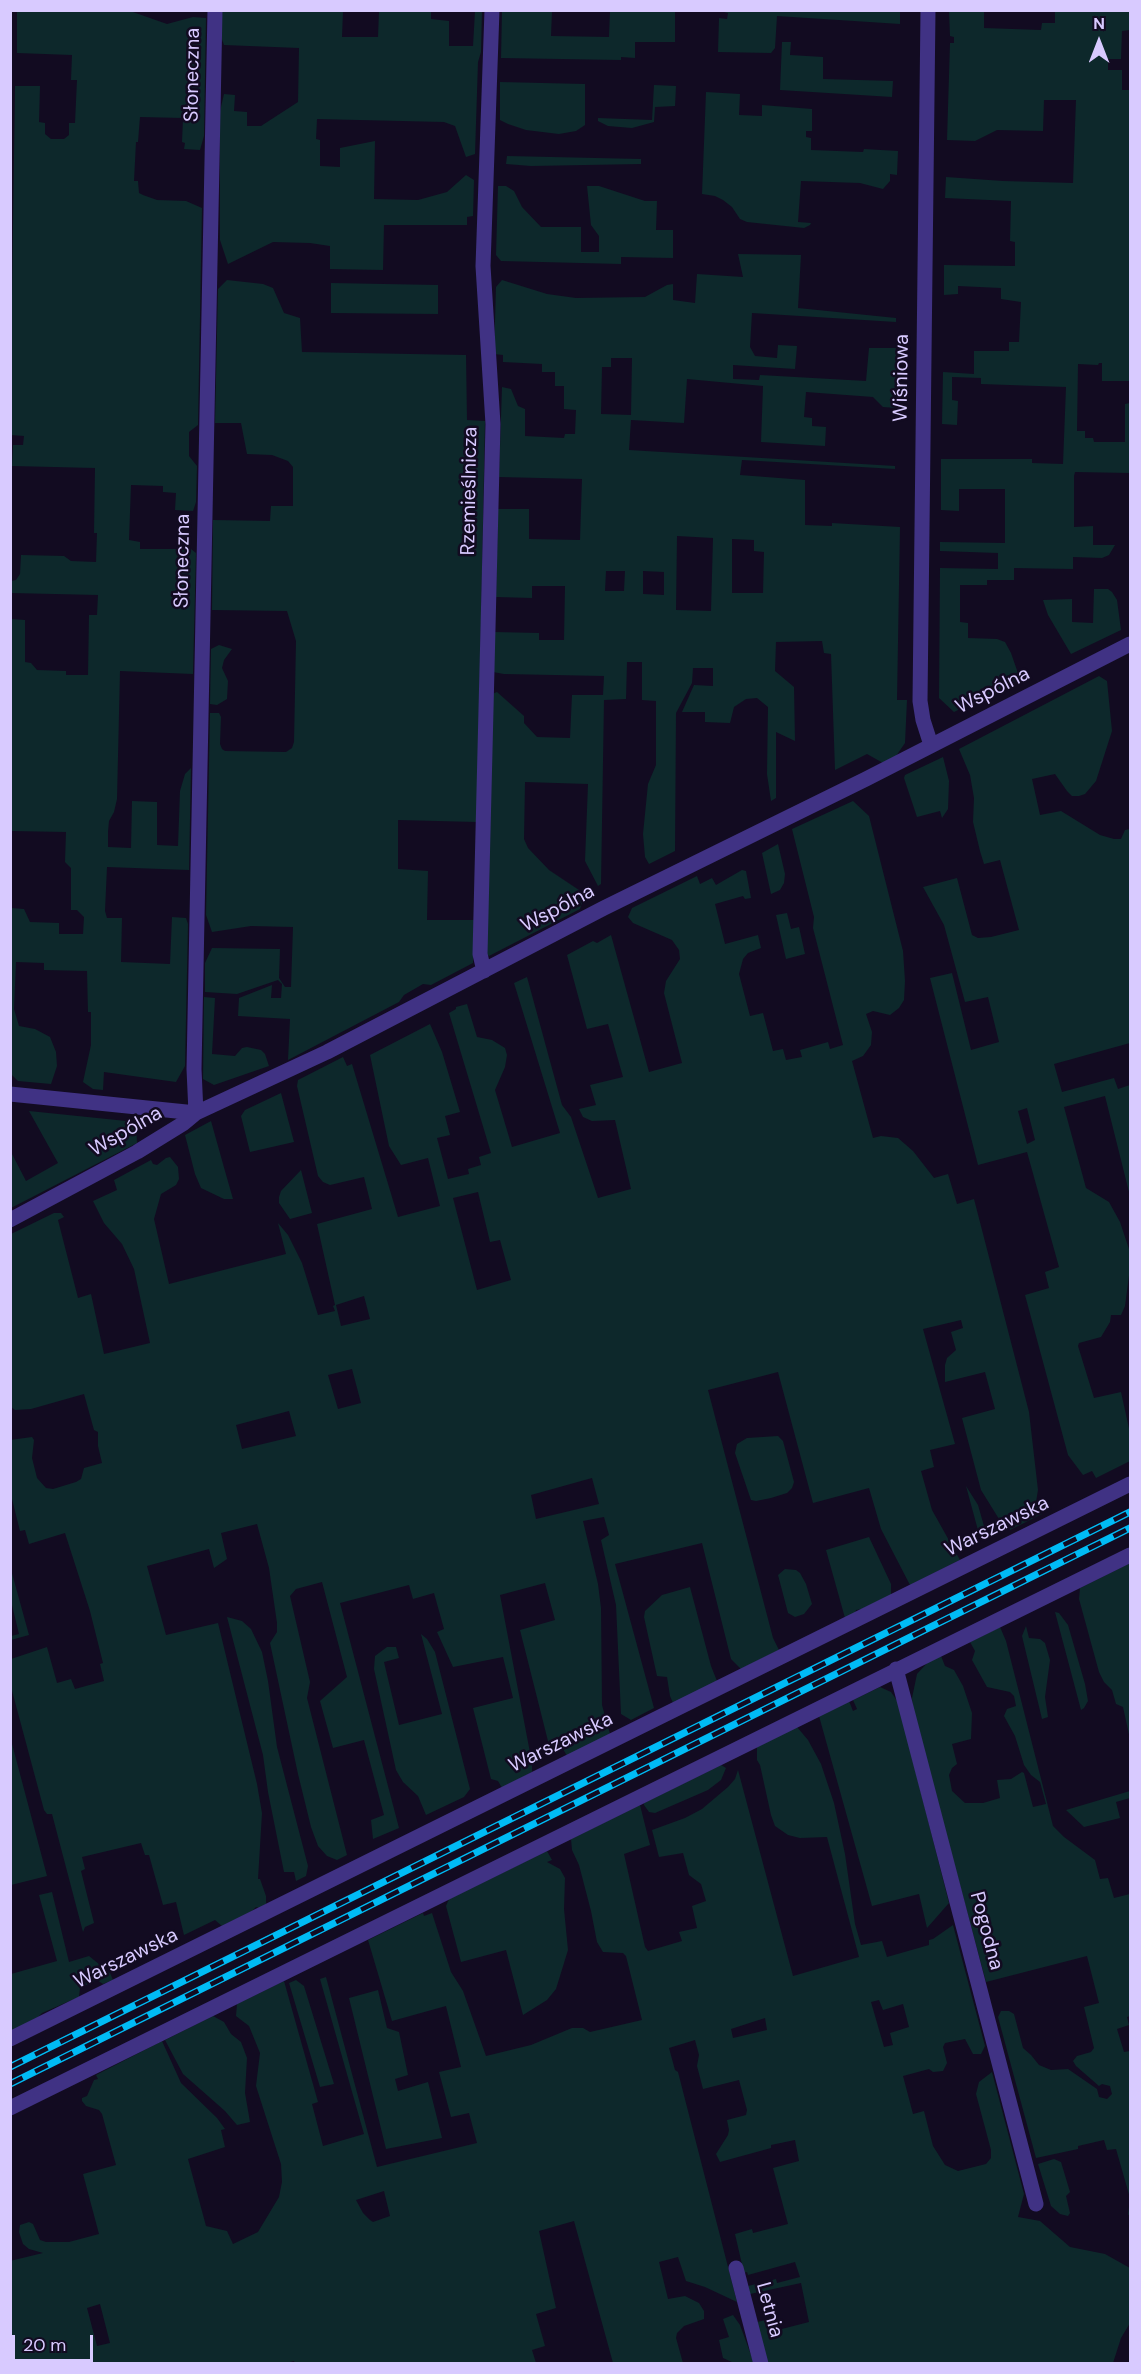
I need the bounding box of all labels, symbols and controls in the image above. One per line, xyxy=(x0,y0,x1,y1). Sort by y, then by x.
north arrow xyxy=(1069,12,1129,72)
text: N xyxy=(1093,13,1105,34)
street label: Słoneczna xyxy=(180,28,206,122)
street label: Wiśniowa xyxy=(889,334,915,422)
street label: Rzemieślnicza xyxy=(457,426,483,556)
street label: Słoneczna xyxy=(170,514,196,608)
street label: Wspólna xyxy=(952,662,1034,720)
street label: Wspólna xyxy=(517,880,599,938)
street label: Wspólna xyxy=(85,1102,167,1162)
street label: Warszawska xyxy=(941,1492,1053,1562)
street label: Warszawska xyxy=(505,1708,617,1778)
street label: Pogodna xyxy=(964,1889,1008,1973)
street label: Warszawska xyxy=(70,1924,182,1994)
street label: Letnia xyxy=(750,2280,788,2340)
scale bar xyxy=(15,2323,96,2361)
text: 20 m xyxy=(23,2333,66,2357)

